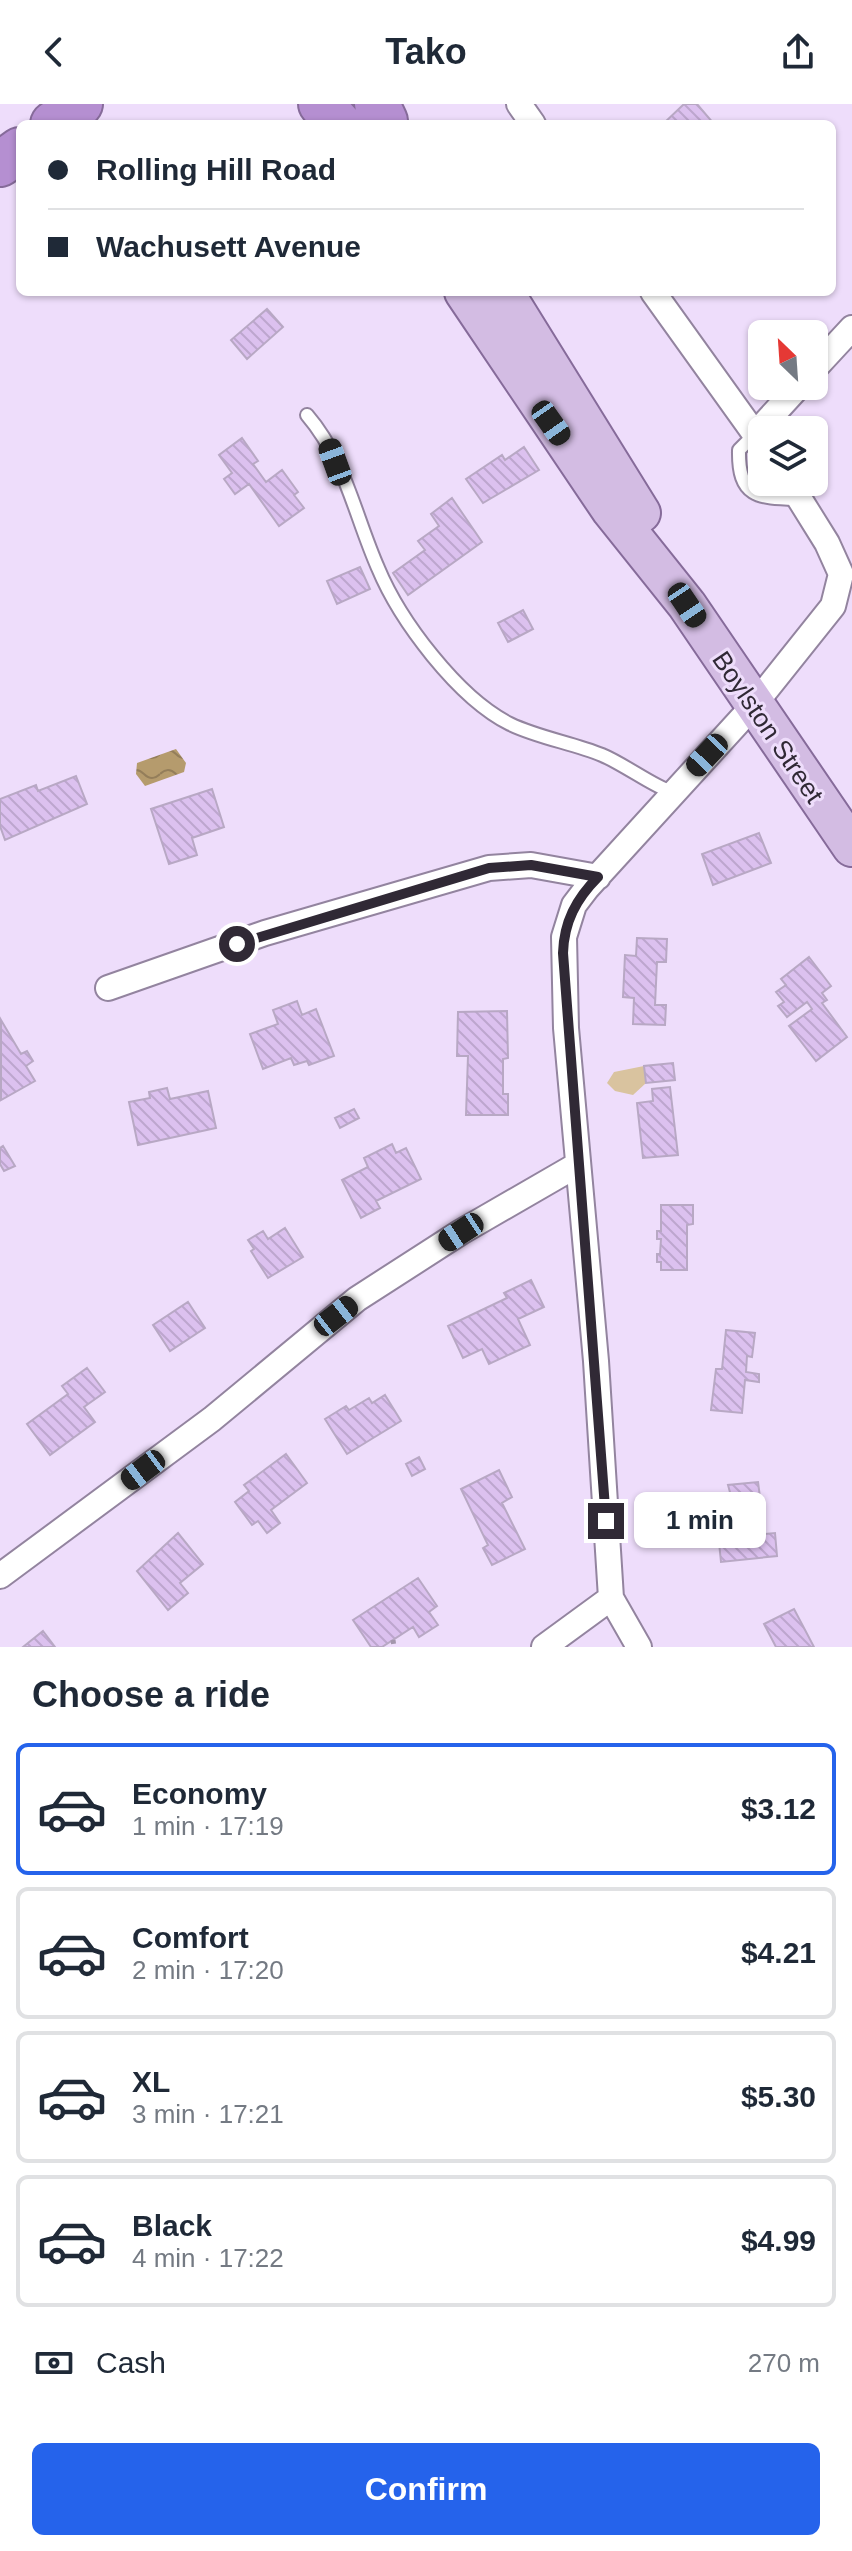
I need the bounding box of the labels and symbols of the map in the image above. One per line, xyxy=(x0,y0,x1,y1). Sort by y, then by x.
north arrow xyxy=(748,320,828,400)
car xyxy=(527,396,575,450)
car xyxy=(316,435,354,489)
car xyxy=(664,578,710,632)
street label: Boylston Street xyxy=(706,646,830,809)
car xyxy=(682,729,732,781)
route start xyxy=(219,926,255,962)
car xyxy=(434,1209,488,1255)
car xyxy=(310,1292,362,1340)
car xyxy=(117,1446,169,1494)
callout: 1 min xyxy=(634,1493,766,1549)
route end xyxy=(588,1503,624,1539)

